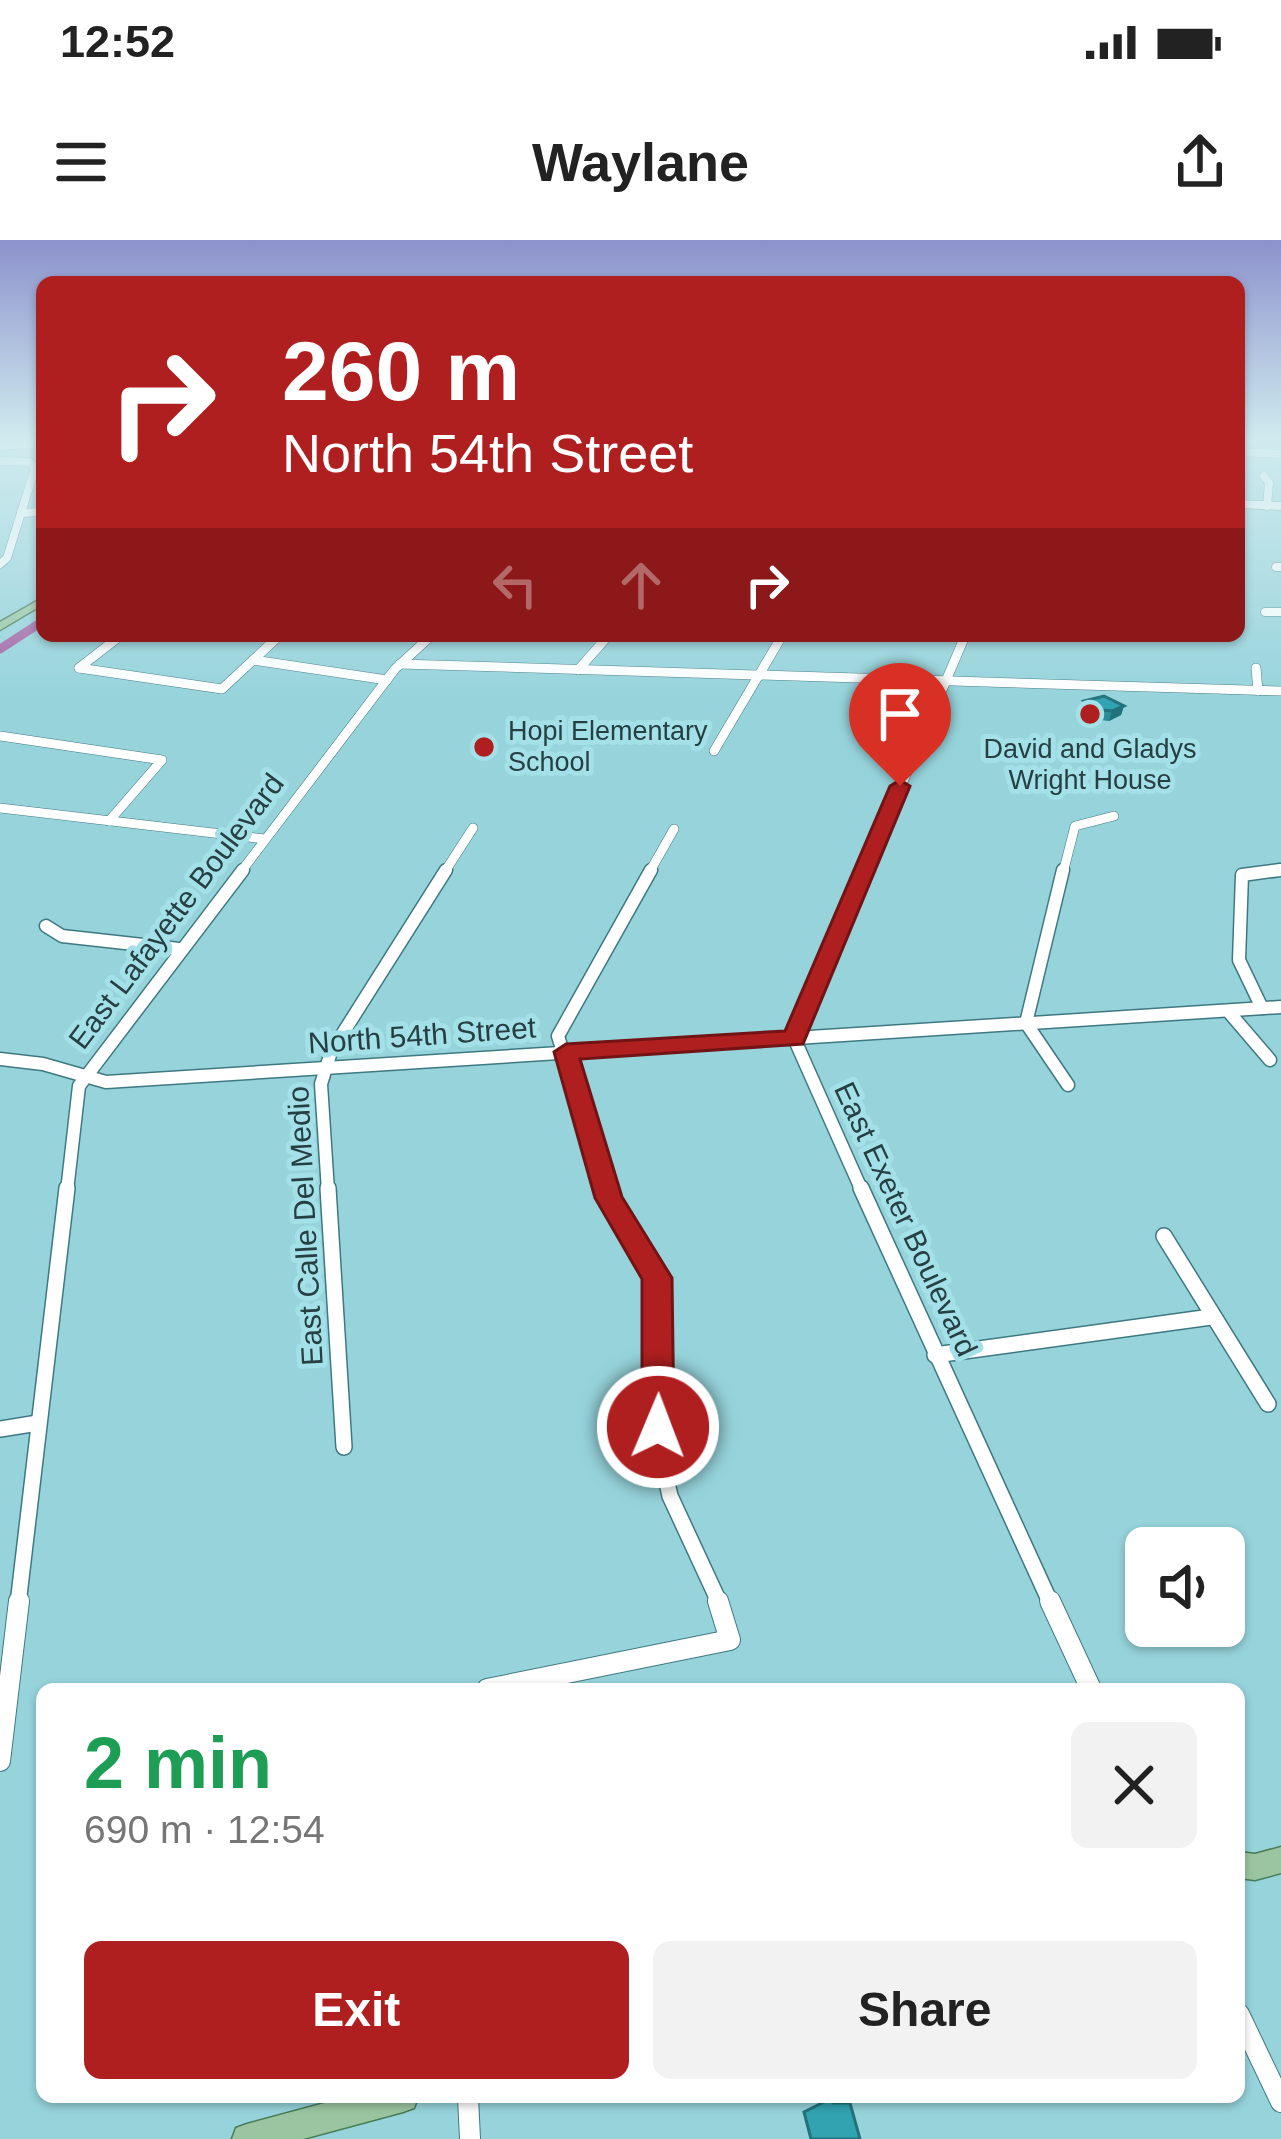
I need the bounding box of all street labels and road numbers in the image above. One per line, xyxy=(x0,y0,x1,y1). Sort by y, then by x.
street label: East Lafayette Boulevard xyxy=(62,767,290,1055)
street label: North 54th Street xyxy=(307,1011,538,1059)
street label: East Exeter Boulevard xyxy=(828,1077,984,1361)
street label: East Calle Del Medio xyxy=(281,1085,329,1367)

